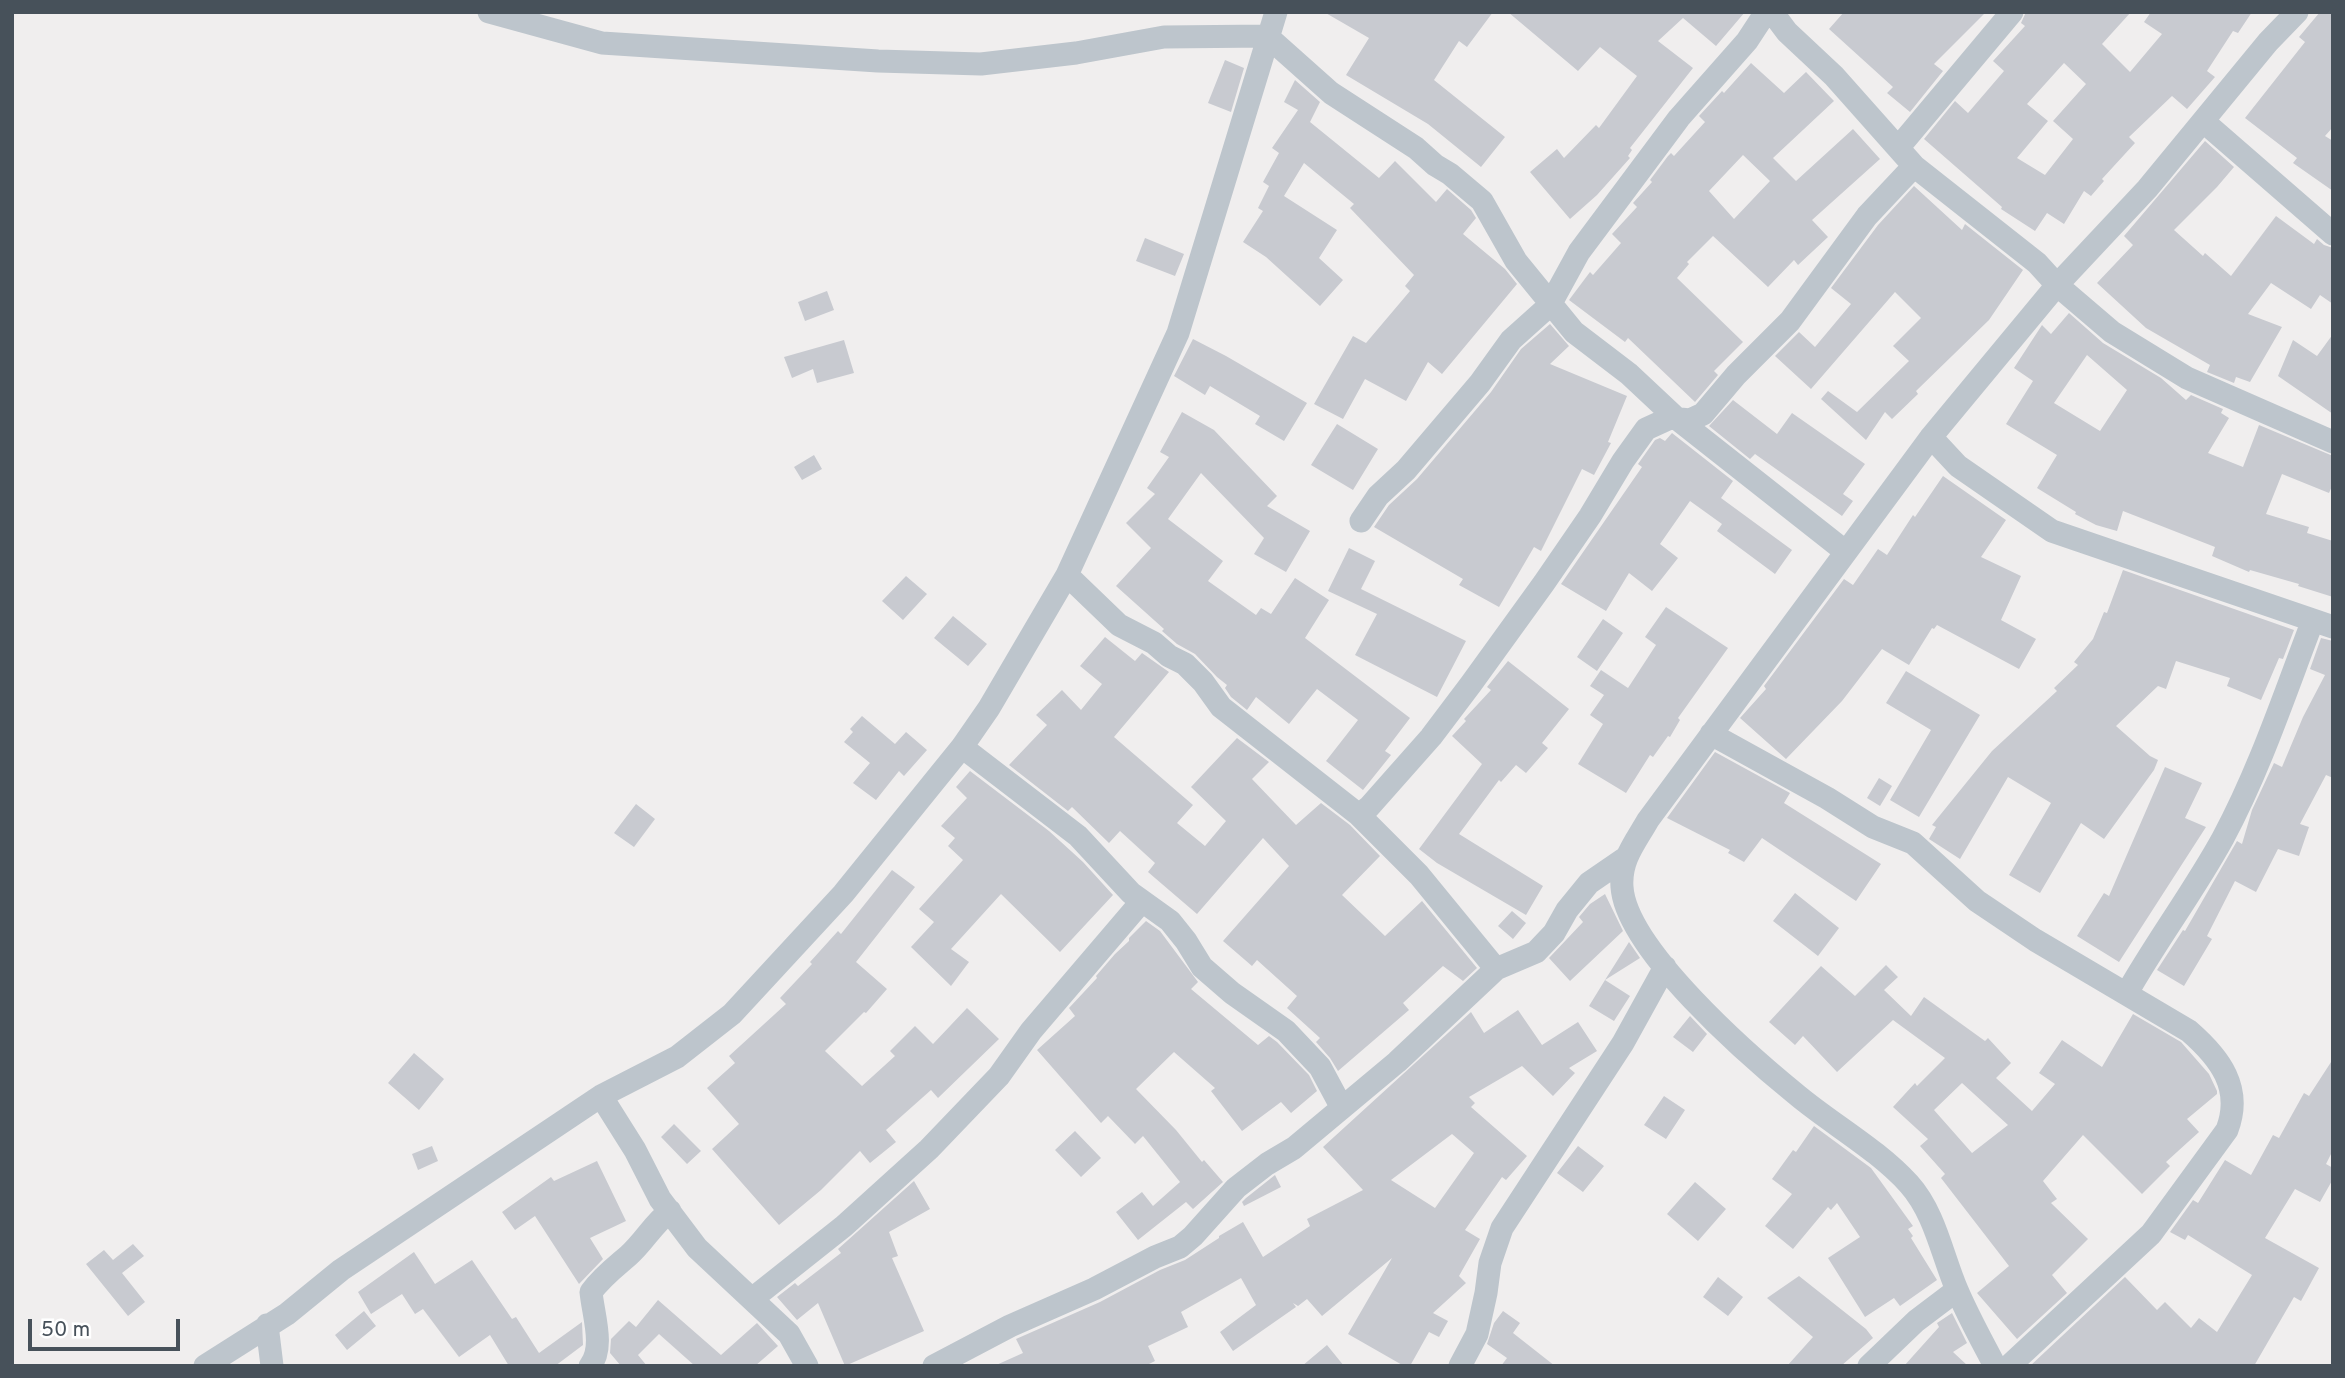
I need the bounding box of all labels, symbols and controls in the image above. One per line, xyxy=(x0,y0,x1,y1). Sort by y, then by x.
scale bar xyxy=(32,1304,184,1348)
text: 50 m xyxy=(41,1317,90,1344)

